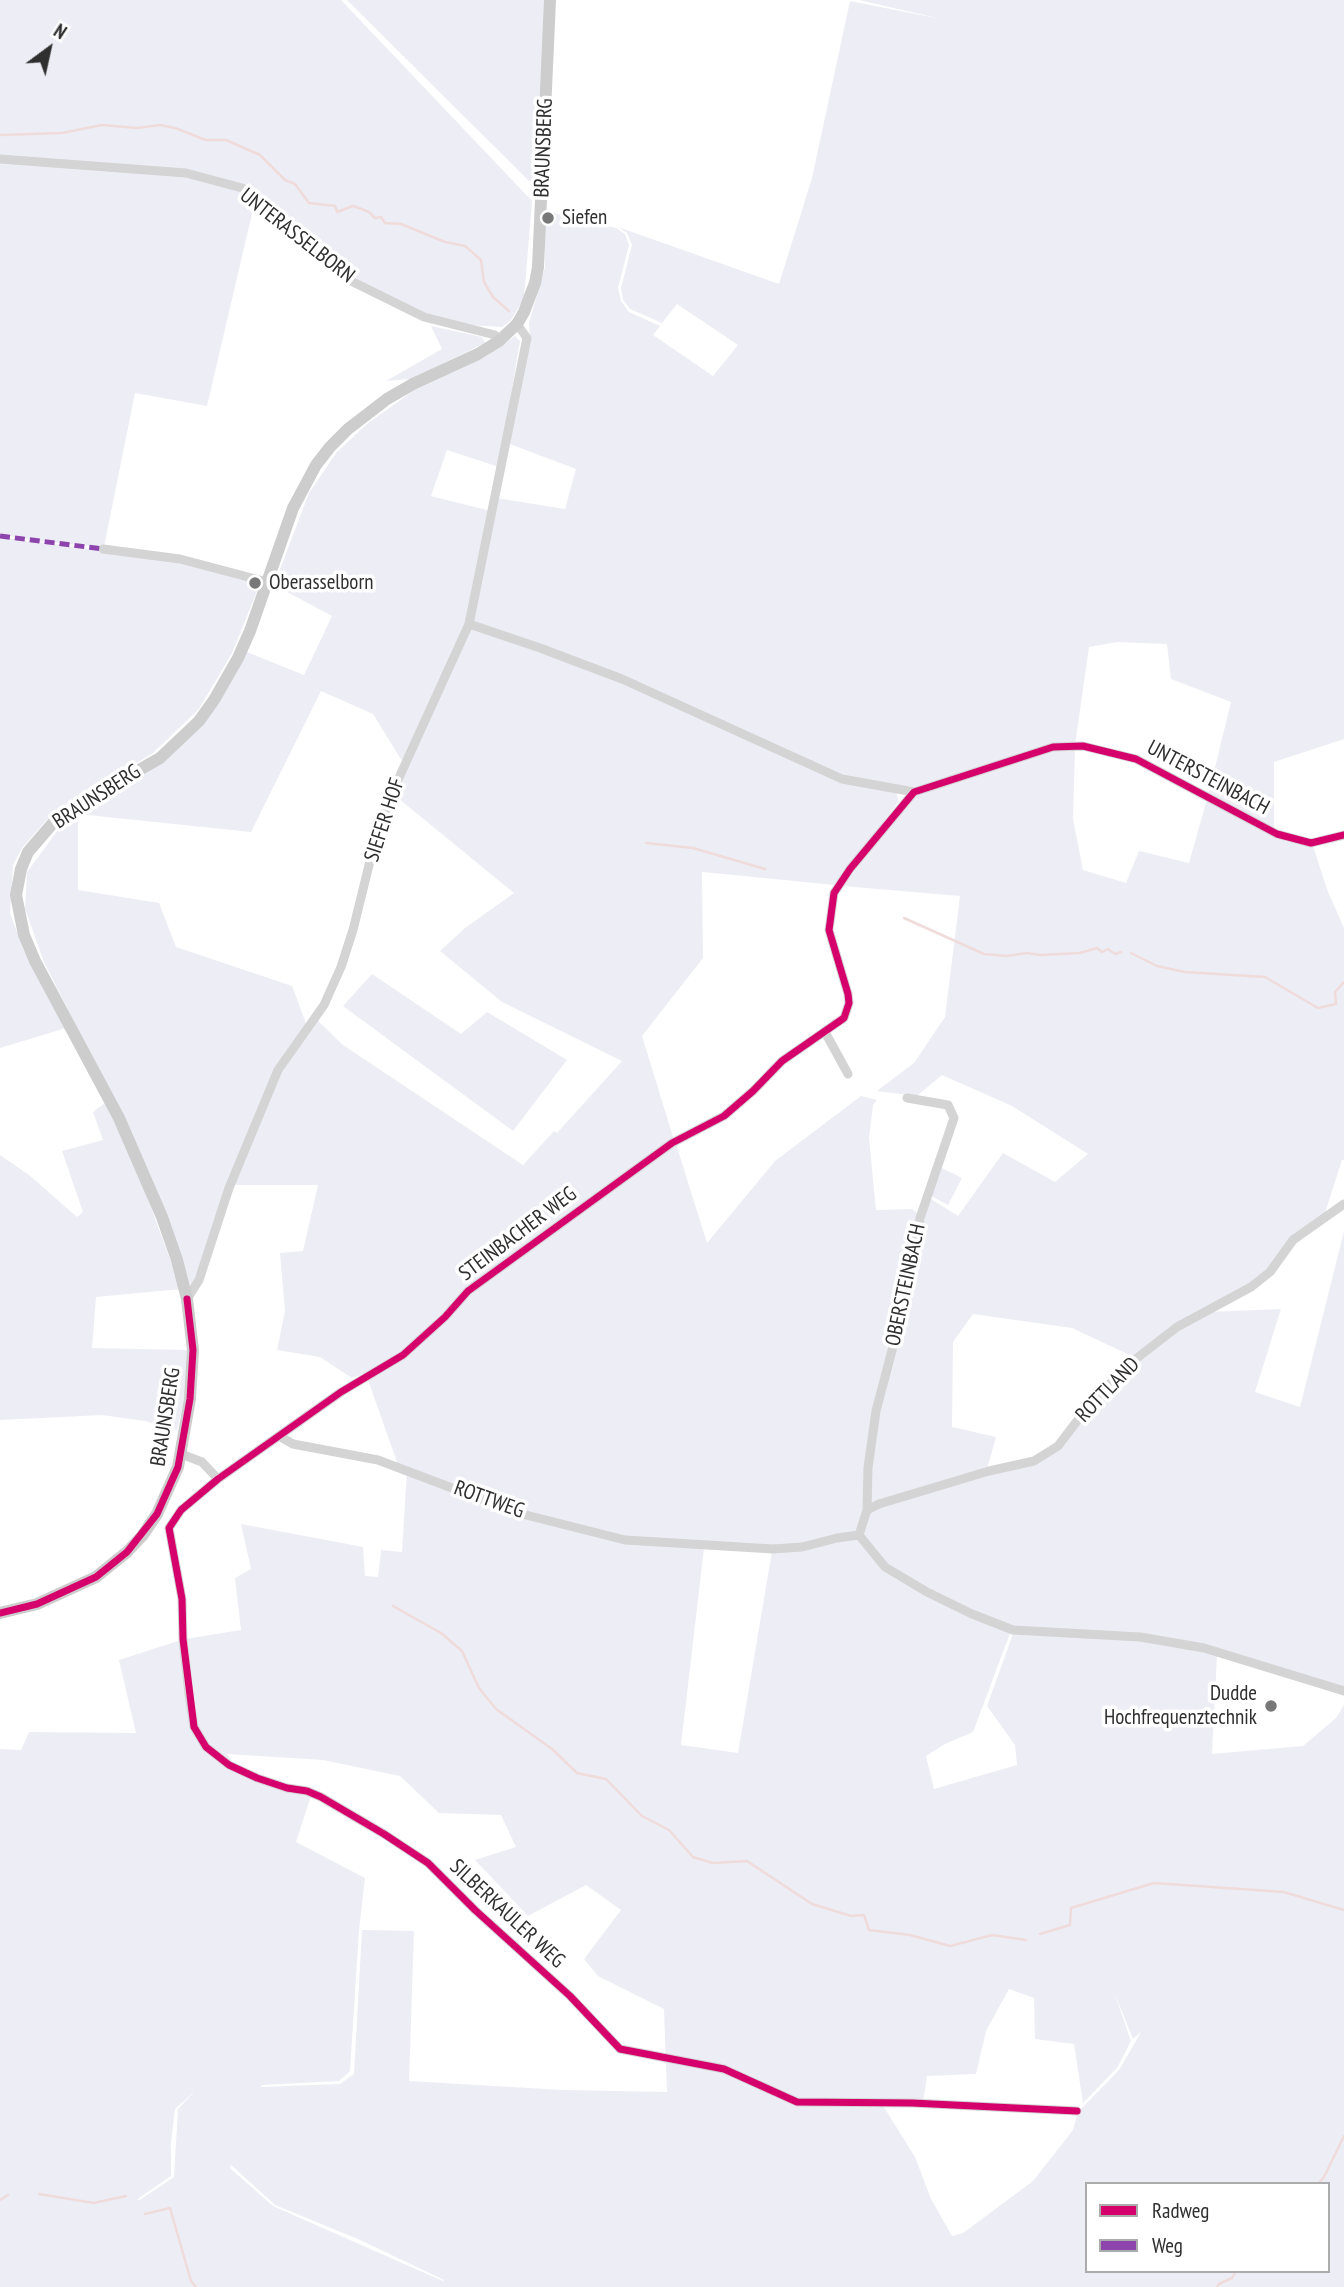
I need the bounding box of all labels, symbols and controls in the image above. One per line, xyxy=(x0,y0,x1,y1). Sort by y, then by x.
north arrow xyxy=(14,14,84,84)
text: N xyxy=(50,19,71,44)
street label: BRAUNSBERG xyxy=(530,98,558,198)
street label: UNTERASSELBORN xyxy=(235,183,359,289)
place label: Siefen xyxy=(562,205,607,231)
marker: Siefen xyxy=(540,210,556,226)
place label: Oberasselborn xyxy=(269,570,373,596)
marker: Oberasselborn xyxy=(247,575,263,591)
street label: UNTERSTEINBACH xyxy=(1143,735,1273,821)
street label: BRAUNSBERG xyxy=(48,759,146,835)
street label: SIEFER HOF xyxy=(360,775,410,865)
street label: STEINBACHER WEG xyxy=(454,1182,582,1286)
street label: OBERSTEINBACH xyxy=(881,1222,931,1348)
street label: ROTTLAND xyxy=(1071,1352,1145,1428)
street label: BRAUNSBERG xyxy=(146,1366,186,1468)
street label: ROTTWEG xyxy=(451,1476,527,1524)
place label: Dudde Hochfrequenztechnik xyxy=(1104,1681,1257,1731)
marker: Dudde Hochfrequenztechnik xyxy=(1263,1698,1279,1714)
street label: SILBERKAULER WEG xyxy=(444,1854,570,1974)
legend xyxy=(1085,2182,1330,2273)
text: Radweg xyxy=(1152,2197,1209,2224)
text: Weg xyxy=(1152,2232,1183,2259)

